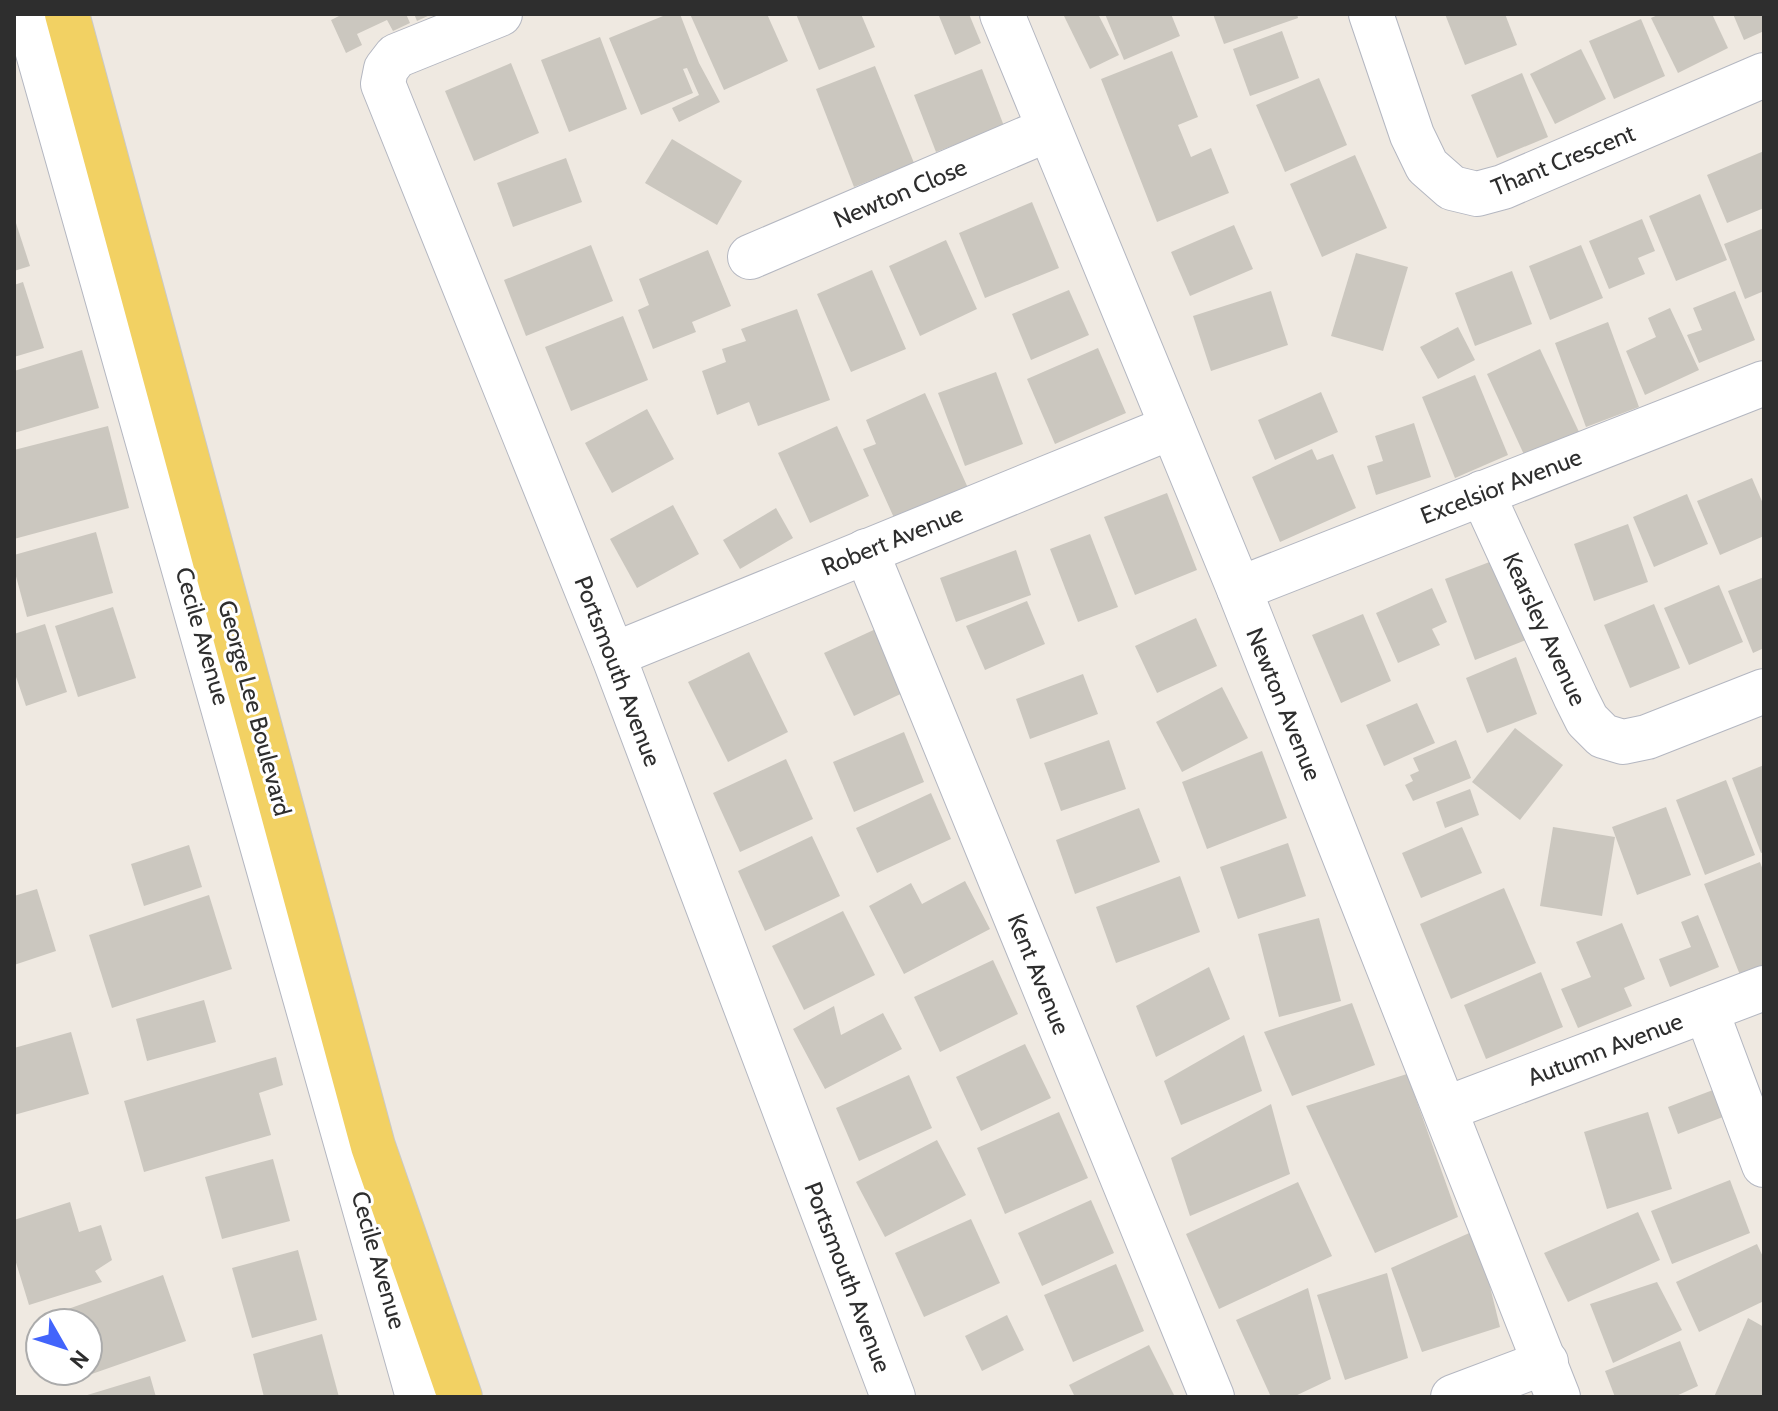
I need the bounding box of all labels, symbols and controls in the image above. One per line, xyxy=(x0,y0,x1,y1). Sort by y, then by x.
street label: Thant Crescent xyxy=(1487,118,1639,202)
street label: Newton Close xyxy=(829,152,971,234)
street label: Excelsior Avenue xyxy=(1416,442,1586,530)
street label: Robert Avenue xyxy=(817,498,967,582)
street label: Kearsley Avenue xyxy=(1497,548,1593,710)
street label: Cecile Avenue xyxy=(169,564,237,708)
street label: Portsmouth Avenue xyxy=(568,572,668,770)
street label: George Lee Boulevard xyxy=(212,597,298,819)
street label: Newton Avenue xyxy=(1240,623,1328,785)
street label: Kent Avenue xyxy=(1002,909,1076,1039)
street label: Autumn Avenue xyxy=(1523,1006,1687,1092)
street label: Portsmouth Avenue xyxy=(798,1178,898,1376)
street label: Cecile Avenue xyxy=(345,1188,413,1332)
north arrow xyxy=(24,1307,104,1387)
text: N xyxy=(64,1345,95,1374)

